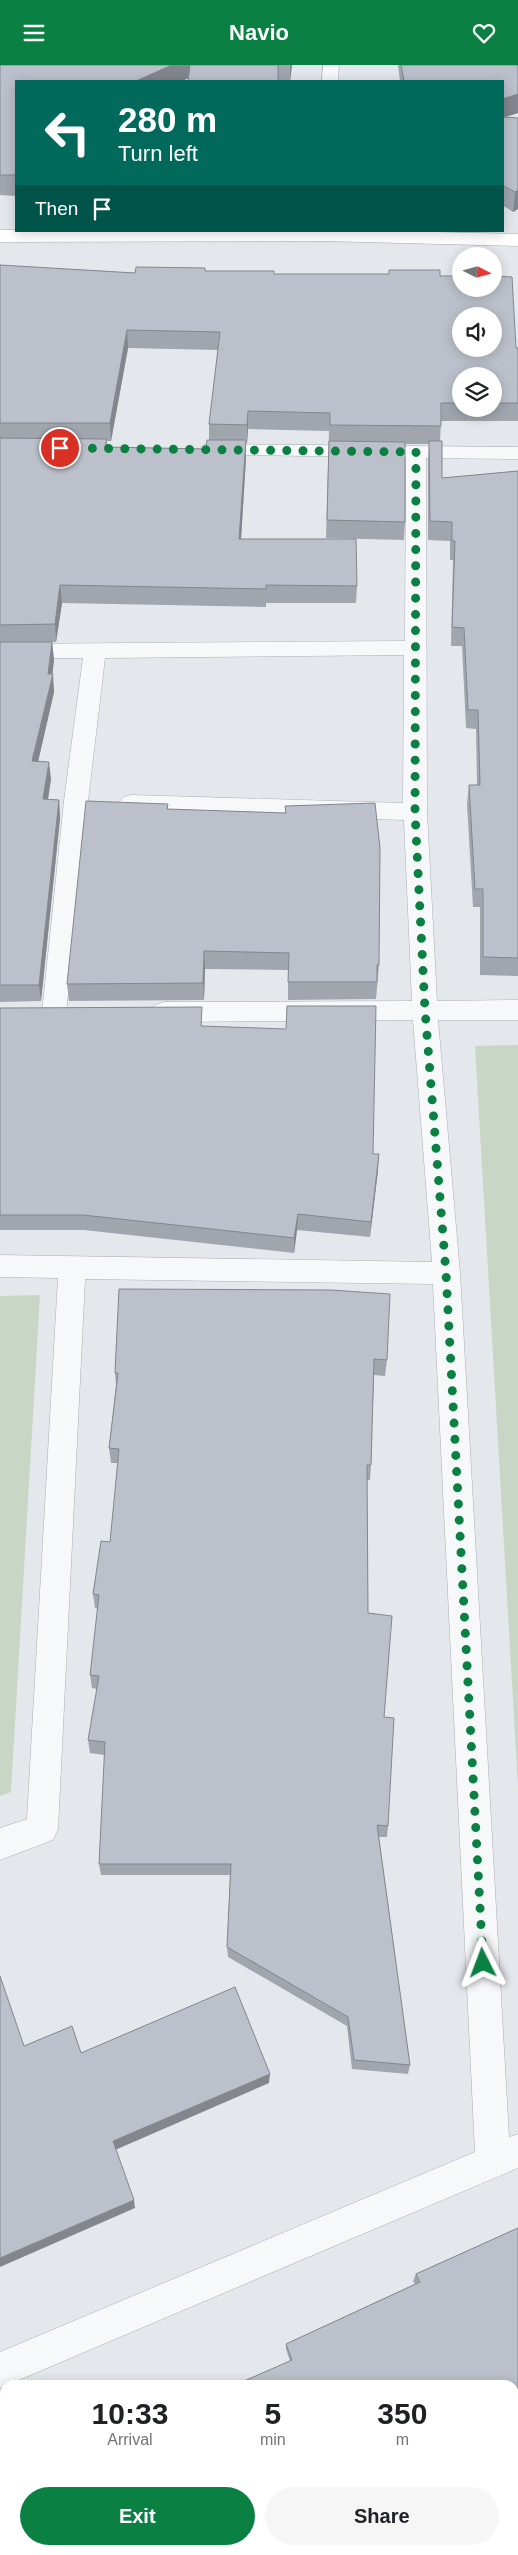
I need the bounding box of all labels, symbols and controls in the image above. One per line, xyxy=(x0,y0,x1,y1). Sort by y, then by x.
icon: menu xyxy=(20,19,48,47)
icon: heart xyxy=(470,19,498,47)
text: Navio xyxy=(229,20,289,45)
icon: left xyxy=(35,100,100,165)
text: 280 m xyxy=(118,100,217,139)
text: Turn left xyxy=(118,141,198,166)
icon: arrive xyxy=(88,195,116,223)
text: Then xyxy=(35,198,78,219)
north arrow xyxy=(452,247,502,297)
map controls xyxy=(452,247,502,417)
button: sound xyxy=(452,307,502,357)
button: layers xyxy=(452,367,502,417)
pin xyxy=(39,427,81,469)
icon: arrive xyxy=(46,434,74,462)
position arrow xyxy=(456,1936,508,1988)
text: 10:33 xyxy=(92,2397,168,2430)
text: 5 xyxy=(264,2397,281,2430)
text: 350 xyxy=(377,2397,427,2430)
text: Arrival xyxy=(107,2431,153,2448)
text: min xyxy=(260,2431,286,2448)
text: m xyxy=(396,2431,409,2448)
button: Exit xyxy=(20,2487,255,2545)
button: Share xyxy=(265,2487,499,2545)

